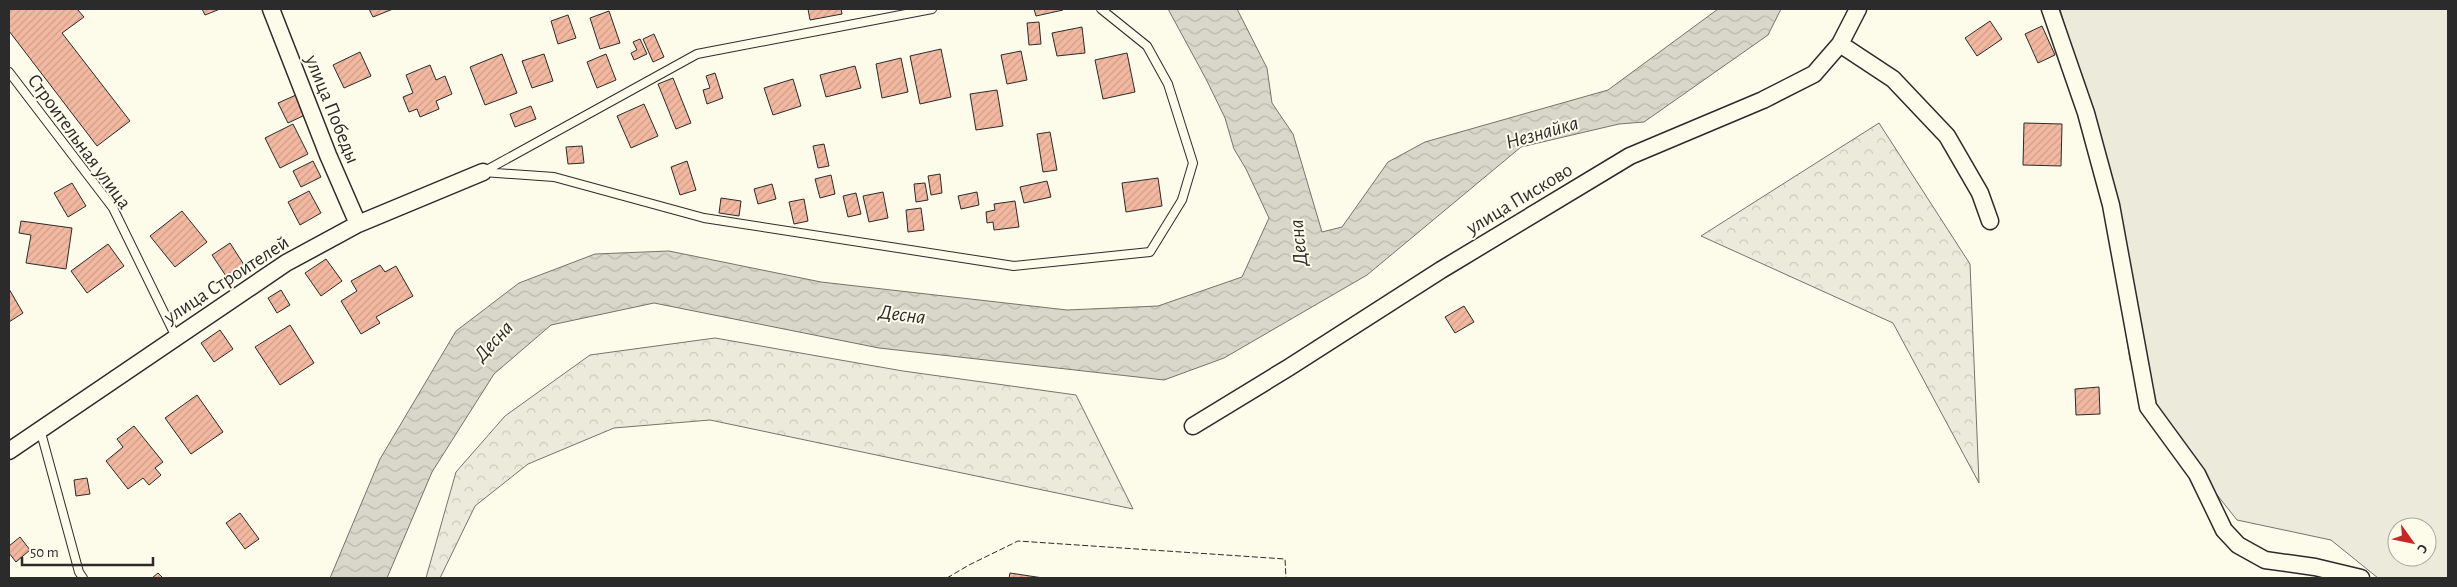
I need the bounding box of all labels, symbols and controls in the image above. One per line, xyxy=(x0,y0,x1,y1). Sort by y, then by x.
street label: улица Победы xyxy=(301,51,363,166)
street label: Строительная улица xyxy=(24,70,135,213)
water label: Незнайка xyxy=(1503,112,1581,153)
street label: улица Писково xyxy=(1462,159,1576,239)
water label: Десна xyxy=(1286,218,1312,269)
street label: улица Строителей xyxy=(160,232,292,328)
water label: Десна xyxy=(876,301,927,328)
water label: Десна xyxy=(469,317,517,367)
north arrow xyxy=(2387,517,2437,567)
scale bar xyxy=(22,534,154,566)
text: С xyxy=(2414,541,2430,556)
text: 50 m xyxy=(30,545,59,560)

